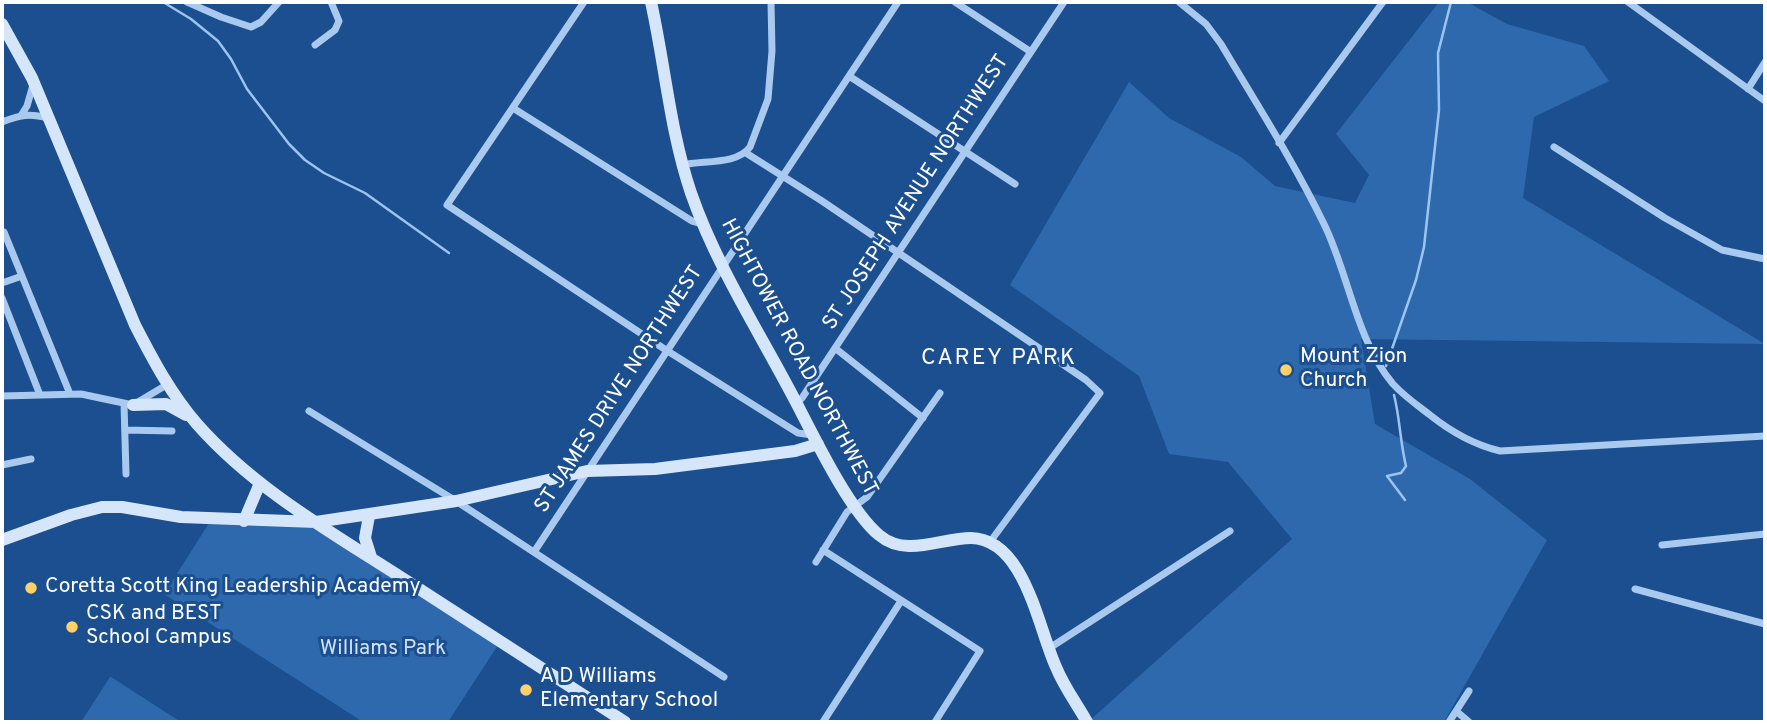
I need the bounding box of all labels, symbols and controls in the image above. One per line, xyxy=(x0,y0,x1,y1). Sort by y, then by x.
street label: ST JOSEPH AVENUE NORTHWEST xyxy=(818,51,1016,335)
street label: HIGHTOWER ROAD NORTHWEST xyxy=(714,215,882,501)
street label: ST JAMES DRIVE NORTHWEST xyxy=(531,262,709,518)
district label: CAREY PARK xyxy=(922,345,1076,373)
place label: Mount Zion Church xyxy=(1300,345,1407,395)
marker: Mount Zion Church xyxy=(1278,362,1294,378)
place label: Coretta Scott King Leadership Academy xyxy=(45,575,421,601)
marker: Coretta Scott King Leadership Academy xyxy=(23,580,39,596)
place label: CSK and BEST School Campus xyxy=(86,602,232,652)
marker: CSK and BEST School Campus xyxy=(64,619,80,635)
park label: Williams Park xyxy=(320,637,446,663)
place label: A D Williams Elementary School xyxy=(540,665,718,715)
marker: A D Williams Elementary School xyxy=(518,682,534,698)

